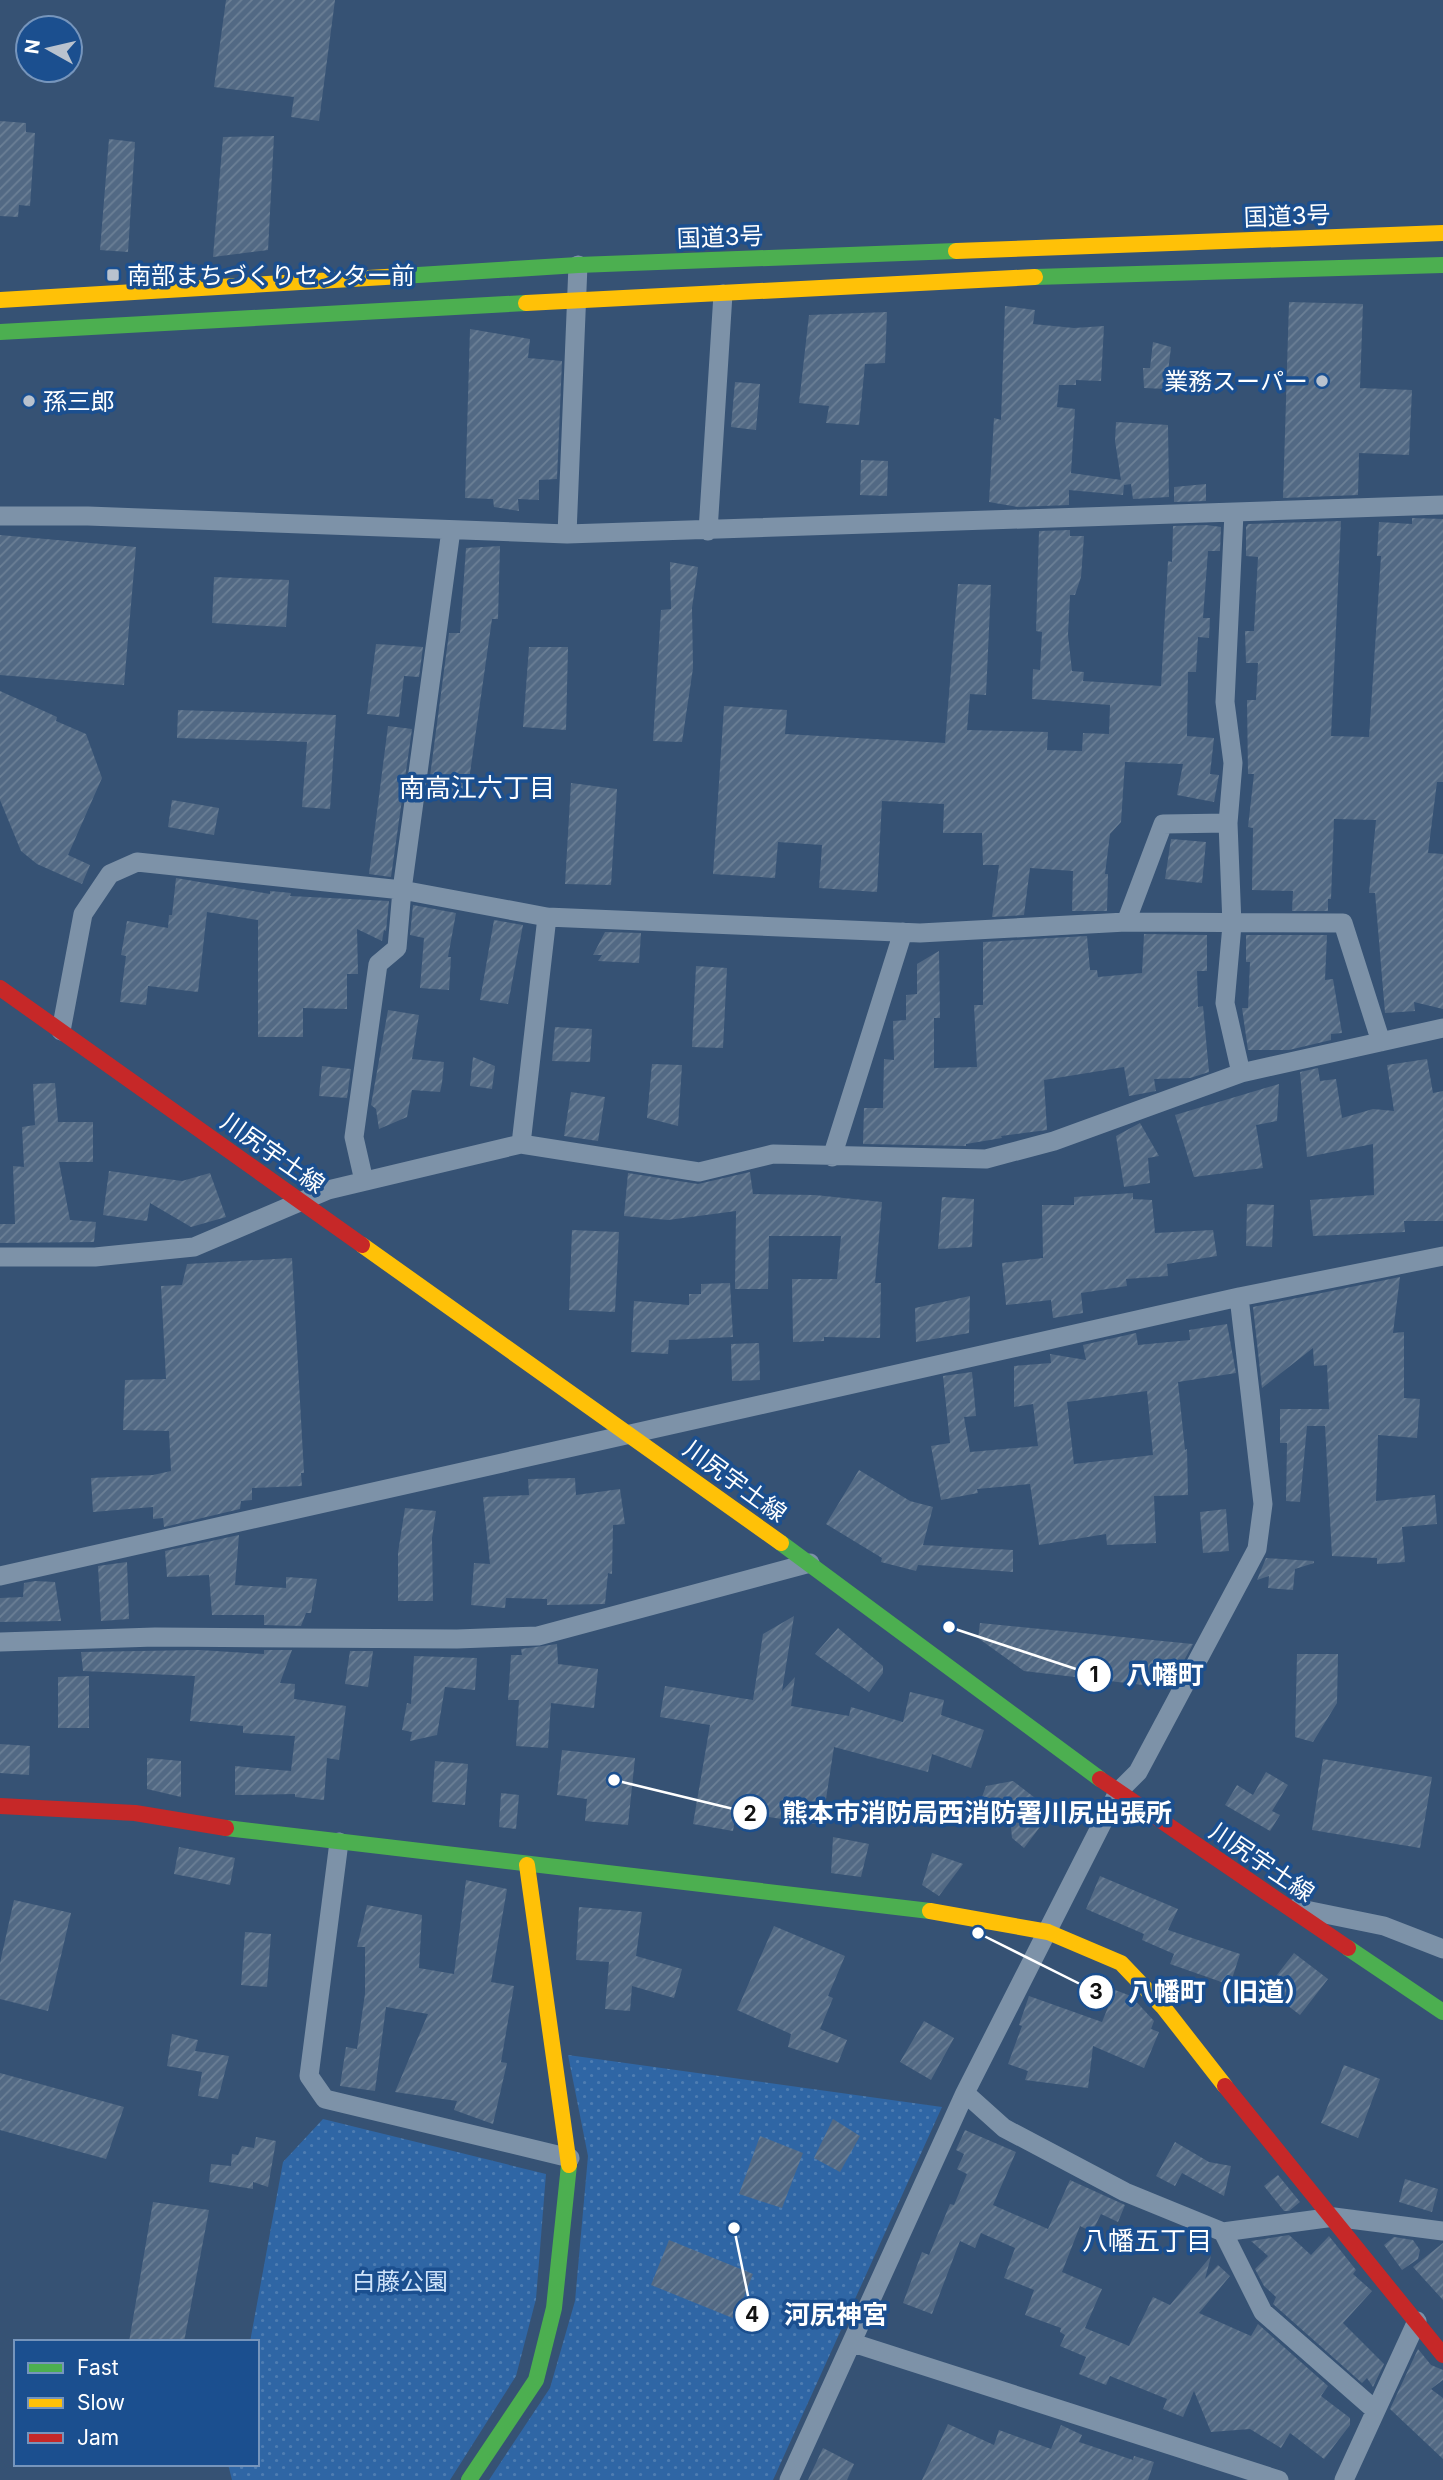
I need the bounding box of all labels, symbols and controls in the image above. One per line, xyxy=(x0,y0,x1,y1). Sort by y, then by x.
north arrow xyxy=(14,14,84,84)
text: N xyxy=(20,38,45,55)
street label: 国道3号 xyxy=(1243,200,1331,232)
street label: 国道3号 xyxy=(676,221,764,253)
place label: 南部まちづくりセンター前 xyxy=(127,261,415,290)
marker: 南部まちづくりセンター前 xyxy=(105,267,121,283)
place label: 業務スーパー xyxy=(1164,367,1308,396)
marker: 業務スーパー xyxy=(1314,373,1330,389)
place label: 孫三郎 xyxy=(43,387,115,416)
marker: 孫三郎 xyxy=(21,393,37,409)
district label: 南高江六丁目 xyxy=(399,772,555,803)
street label: 川尻宇土線 xyxy=(216,1107,330,1199)
street label: 川尻宇土線 xyxy=(678,1434,792,1528)
callout: 八幡町 xyxy=(1077,1651,1218,1698)
text: 八幡町 xyxy=(1126,1659,1204,1690)
text: 1 xyxy=(1089,1662,1099,1687)
callout: 熊本市消防局西消防署川尻出張所 xyxy=(733,1790,1186,1837)
text: 熊本市消防局西消防署川尻出張所 xyxy=(782,1797,1172,1828)
text: 2 xyxy=(743,1801,757,1826)
street label: 川尻宇土線 xyxy=(1204,1816,1320,1908)
callout: 八幡町（旧道） xyxy=(1079,1968,1324,2015)
text: 八幡町（旧道） xyxy=(1128,1976,1310,2007)
text: 3 xyxy=(1089,1979,1103,2004)
district label: 八幡五丁目 xyxy=(1082,2225,1212,2256)
park label: 白藤公園 xyxy=(352,2267,448,2296)
callout: 河尻神宮 xyxy=(735,2291,902,2338)
text: 河尻神宮 xyxy=(784,2299,888,2330)
text: 4 xyxy=(745,2302,759,2327)
legend xyxy=(14,2340,259,2466)
text: Fast xyxy=(77,2355,119,2380)
text: Slow xyxy=(77,2390,125,2415)
text: Jam xyxy=(77,2425,119,2450)

